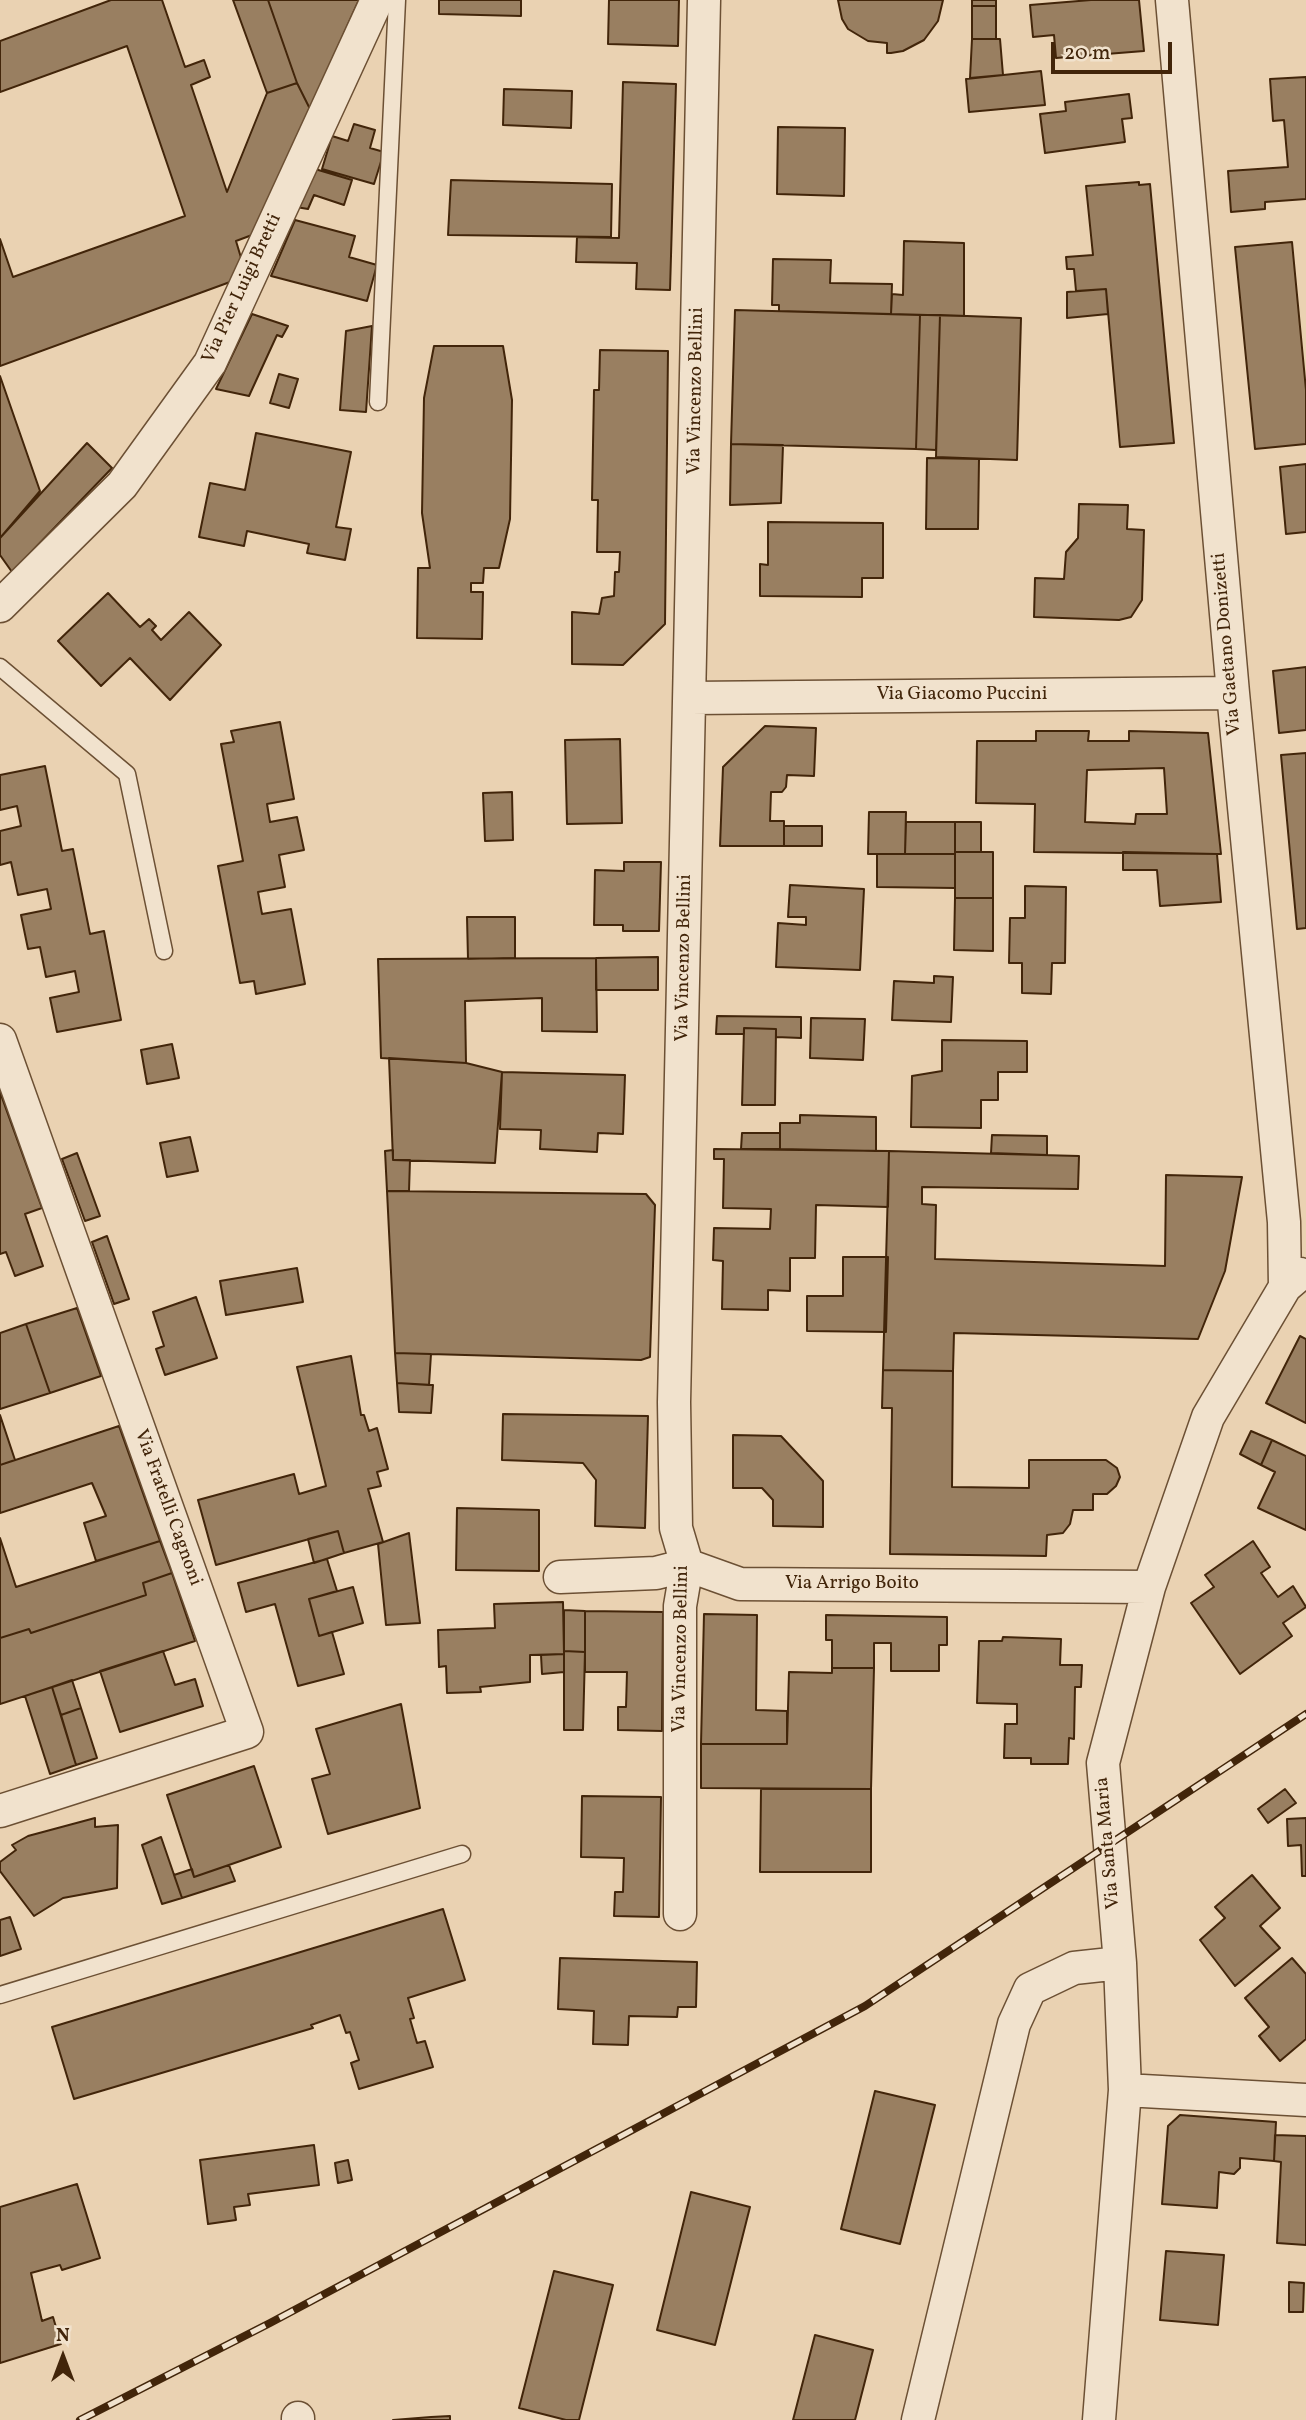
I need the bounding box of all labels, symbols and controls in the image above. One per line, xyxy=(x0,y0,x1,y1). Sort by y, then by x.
scale bar xyxy=(1054,28,1175,72)
text: 20 m xyxy=(1064,39,1110,68)
street label: Via Pier Luigi Bretti xyxy=(198,211,288,367)
street label: Via Vincenzo Bellini xyxy=(684,307,710,475)
street label: Via Gaetano Donizetti xyxy=(1209,552,1247,736)
street label: Via Giacomo Puccini xyxy=(877,685,1047,707)
street label: Via Vincenzo Bellini xyxy=(672,874,698,1042)
street label: Via Fratelli Cagnoni xyxy=(128,1427,206,1589)
street label: Via Vincenzo Bellini xyxy=(669,1565,695,1733)
street label: Via Arrigo Boito xyxy=(785,1574,919,1596)
street label: Via Santa Maria xyxy=(1092,1776,1126,1910)
north arrow xyxy=(28,2322,98,2392)
text: N xyxy=(56,2323,70,2349)

